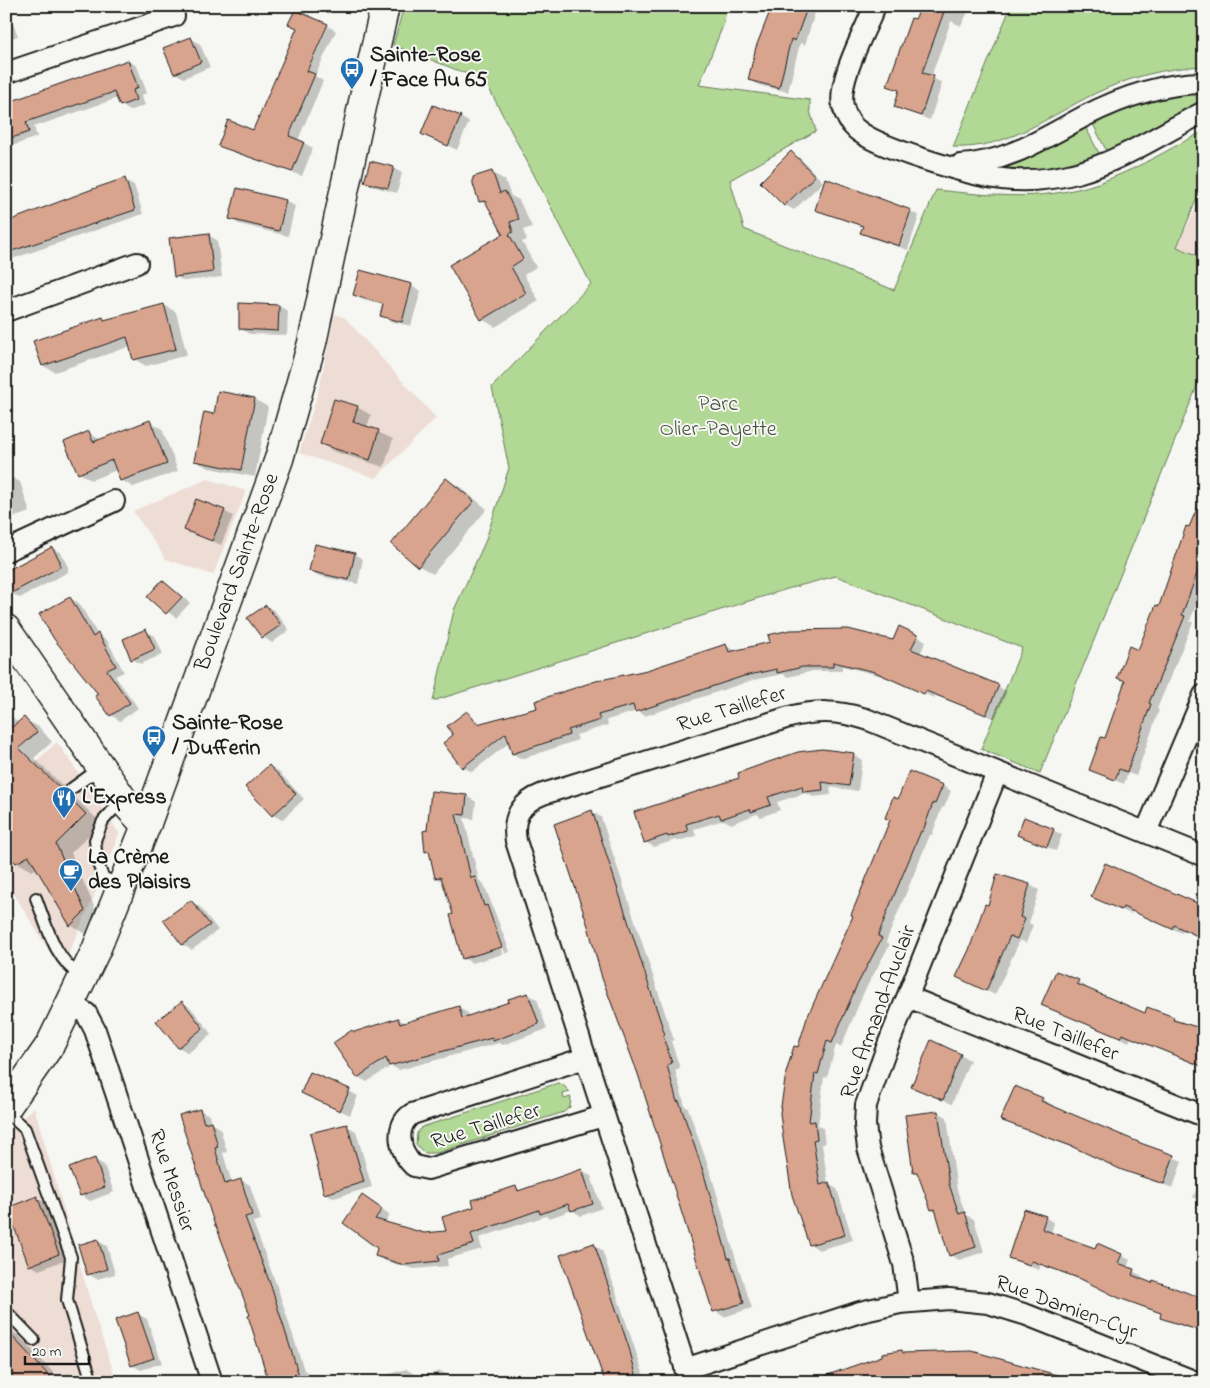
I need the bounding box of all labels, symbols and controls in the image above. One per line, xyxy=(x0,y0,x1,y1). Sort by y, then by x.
place label: Sainte-Rose / Face Au 65 xyxy=(369,40,488,97)
bus stop icon: Sainte-Rose / Face Au 65 xyxy=(339,56,365,90)
park label: Parc Olier-Payette xyxy=(659,389,777,447)
street label: Boulevard Sainte-Rose xyxy=(187,469,289,677)
street label: Rue Taillefer xyxy=(673,678,791,742)
place label: Sainte-Rose / Dufferin xyxy=(171,708,284,765)
bus stop icon: Sainte-Rose / Dufferin xyxy=(141,724,167,758)
place label: L'Express xyxy=(82,782,167,814)
restaurant icon: L'Express xyxy=(51,785,77,819)
place label: La Crème des Plaisirs xyxy=(88,842,191,899)
cafe icon: La Crème des Plaisirs xyxy=(58,858,84,892)
street label: Rue Armand-Auclair xyxy=(833,920,925,1103)
street label: Rue Taillefer xyxy=(1007,999,1123,1071)
street label: Rue Taillefer xyxy=(427,1095,545,1159)
street label: Rue Messier xyxy=(139,1126,203,1237)
street label: Rue Damien-Cyr xyxy=(990,1267,1142,1350)
scale bar xyxy=(25,1333,89,1365)
text: 20 m xyxy=(32,1341,62,1363)

